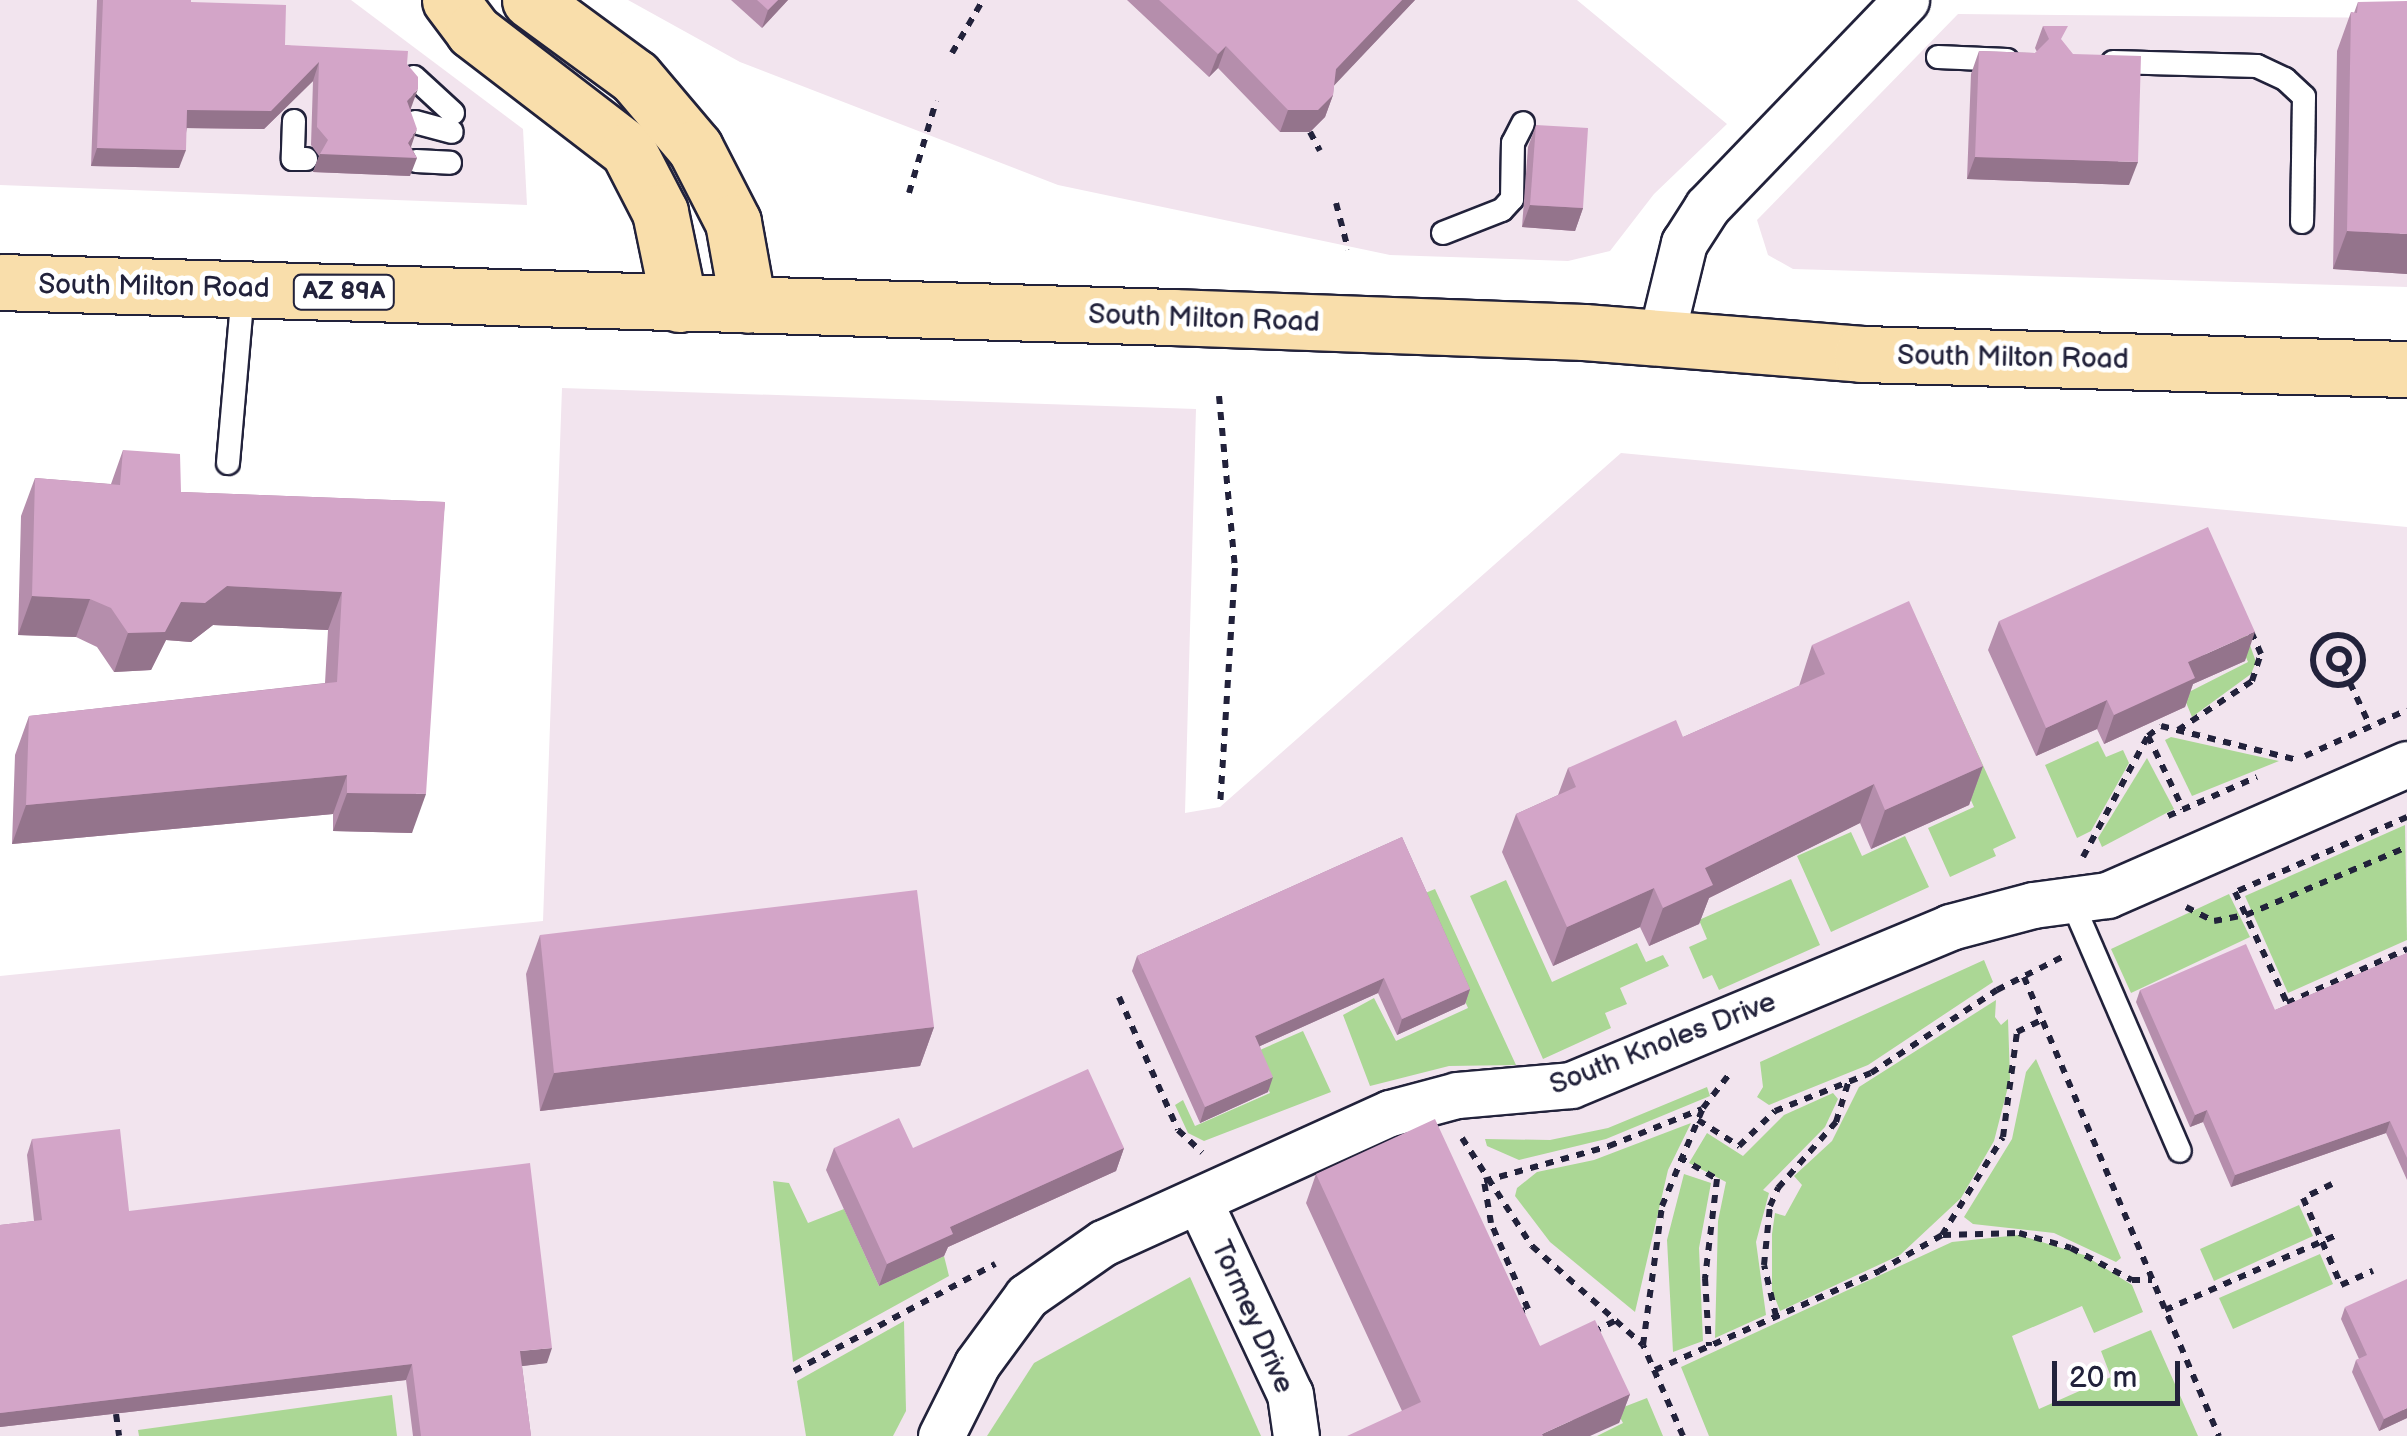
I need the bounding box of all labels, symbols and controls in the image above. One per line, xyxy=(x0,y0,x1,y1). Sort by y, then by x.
street label: South Milton Road xyxy=(38,268,270,306)
road number: AZ 89A xyxy=(292,272,396,312)
street label: South Milton Road xyxy=(1088,298,1320,340)
street label: South Milton Road xyxy=(1897,339,2129,377)
street label: South Knoles Drive xyxy=(1545,985,1781,1103)
street label: Tormey Drive xyxy=(1203,1235,1301,1399)
scale bar xyxy=(2057,1341,2184,1403)
text: 20 m xyxy=(2069,1360,2137,1396)

